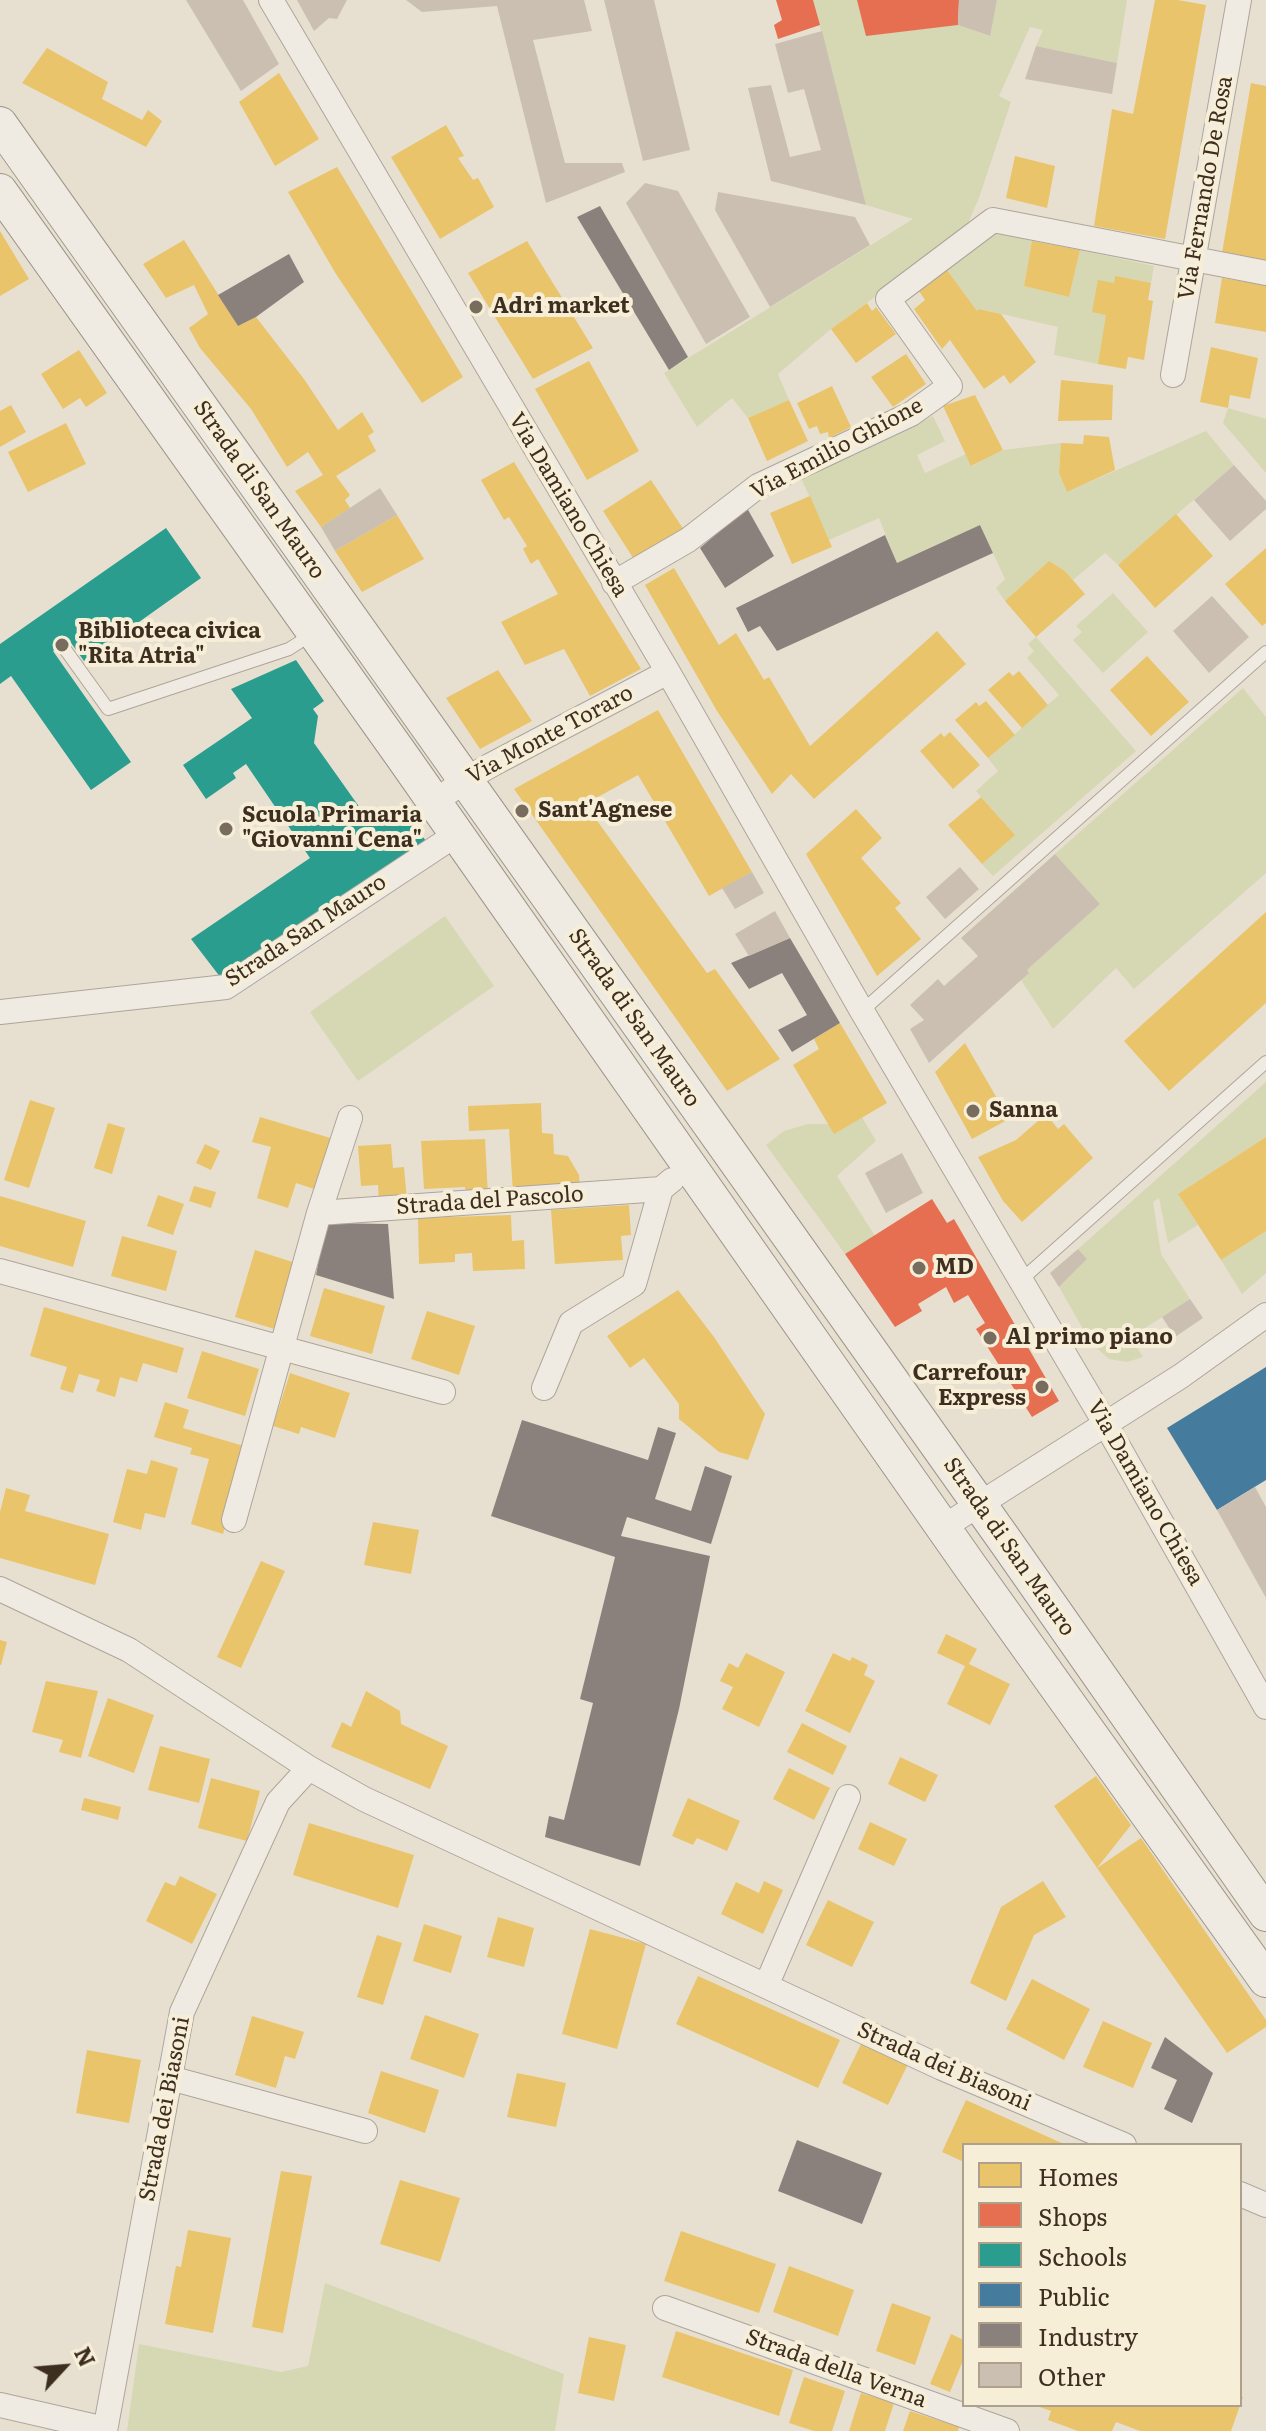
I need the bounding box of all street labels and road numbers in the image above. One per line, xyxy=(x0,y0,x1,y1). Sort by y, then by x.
street label: Via Fernando De Rosa xyxy=(1173,74,1239,302)
street label: Via Emilio Ghione xyxy=(746,392,928,506)
street label: Strada di San Mauro xyxy=(187,396,331,584)
street label: Via Damiano Chiesa xyxy=(503,408,633,602)
street label: Via Monte Toraro xyxy=(462,680,638,790)
street label: Strada San Mauro xyxy=(221,869,391,993)
street label: Strada di San Mauro xyxy=(562,924,706,1112)
street label: Strada del Pascolo xyxy=(395,1181,585,1221)
street label: Via Damiano Chiesa xyxy=(1081,1395,1209,1591)
street label: Strada di San Mauro xyxy=(937,1453,1081,1641)
street label: Strada dei Biasoni xyxy=(134,2014,196,2204)
street label: Strada dei Biasoni xyxy=(853,2017,1035,2117)
street label: Strada della Verna xyxy=(742,2324,930,2414)

